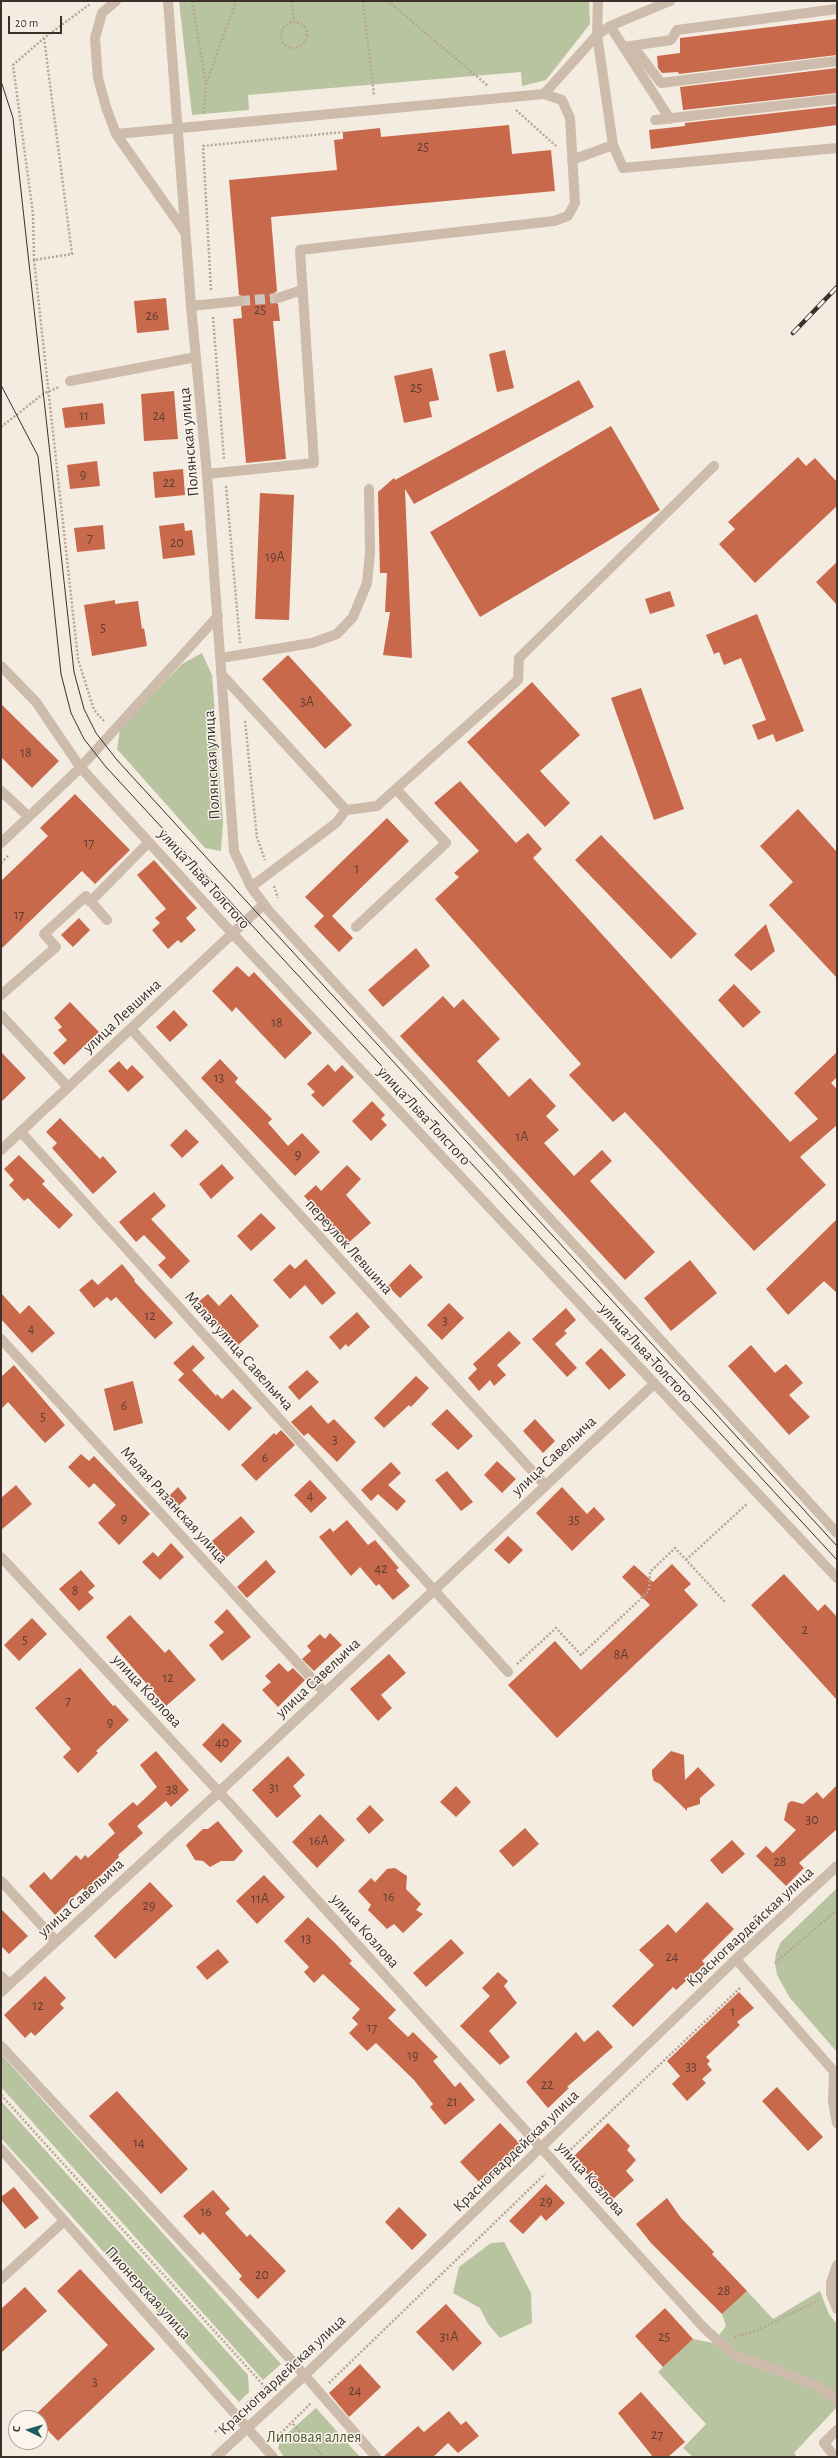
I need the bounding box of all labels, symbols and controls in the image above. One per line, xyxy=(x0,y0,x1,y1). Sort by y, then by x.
scale bar xyxy=(10,8,64,34)
text: 20 m xyxy=(15,17,38,29)
house number: 25 xyxy=(417,139,429,155)
house number: 25 xyxy=(254,302,266,318)
house number: 26 xyxy=(146,308,158,324)
house number: 25 xyxy=(410,380,422,396)
street label: Полянская улица xyxy=(175,387,203,497)
house number: 11 xyxy=(79,408,89,424)
house number: 24 xyxy=(152,408,166,424)
house number: 9 xyxy=(80,467,86,483)
house number: 22 xyxy=(163,475,175,491)
house number: 7 xyxy=(87,530,93,546)
house number: 20 xyxy=(170,535,184,551)
house number: 19А xyxy=(265,549,285,565)
house number: 5 xyxy=(100,620,106,636)
house number: 3А xyxy=(300,694,314,710)
street label: Полянская улица xyxy=(200,710,224,820)
house number: 18 xyxy=(20,745,32,761)
street label: улица Льва Толстого xyxy=(154,825,254,933)
house number: 17 xyxy=(84,835,94,851)
house number: 1 xyxy=(355,861,359,877)
house number: 17 xyxy=(14,907,24,923)
street label: улица Левшина xyxy=(79,975,165,1057)
house number: 18 xyxy=(271,1015,283,1031)
street label: улица Льва Толстого xyxy=(373,1063,475,1169)
house number: 13 xyxy=(214,1070,224,1086)
house number: 1А xyxy=(515,1129,529,1145)
house number: 9 xyxy=(295,1147,301,1163)
street label: переулок Левшина xyxy=(301,1195,397,1299)
street label: Малая улица Савельича xyxy=(180,1287,298,1415)
street label: улица Льва Толстого xyxy=(595,1300,697,1406)
house number: 12 xyxy=(144,1308,156,1324)
house number: 3 xyxy=(442,1313,448,1329)
house number: 4 xyxy=(28,1321,34,1337)
house number: 6 xyxy=(121,1398,127,1414)
house number: 5 xyxy=(40,1409,46,1425)
street label: улица Савельича xyxy=(508,1412,600,1500)
house number: 3 xyxy=(332,1432,338,1448)
street label: Малая Рязанская улица xyxy=(116,1442,232,1568)
house number: 6 xyxy=(262,1450,268,1466)
house number: 4 xyxy=(307,1488,313,1504)
house number: 9 xyxy=(121,1511,127,1527)
house number: 35 xyxy=(568,1512,580,1528)
house number: 42 xyxy=(374,1561,388,1577)
house number: 8 xyxy=(72,1583,78,1599)
house number: 2 xyxy=(802,1622,808,1638)
house number: 5 xyxy=(22,1632,28,1648)
street label: улица Савельича xyxy=(272,1634,364,1722)
house number: 8А xyxy=(614,1647,628,1663)
street label: улица Козлова xyxy=(108,1650,186,1732)
house number: 12 xyxy=(162,1670,174,1686)
house number: 7 xyxy=(65,1693,71,1709)
house number: 9 xyxy=(107,1715,113,1731)
house number: 40 xyxy=(215,1735,229,1751)
house number: 31 xyxy=(269,1780,279,1796)
house number: 38 xyxy=(166,1782,178,1798)
house number: 30 xyxy=(805,1812,819,1828)
house number: 16А xyxy=(309,1833,329,1849)
street label: улица Савельича xyxy=(34,1854,128,1942)
house number: 28 xyxy=(773,1854,787,1870)
street label: Красногвардейская улица xyxy=(682,1863,818,1991)
house number: 16 xyxy=(383,1889,395,1905)
street label: улица Козлова xyxy=(327,1890,403,1972)
house number: 11А xyxy=(251,1891,269,1907)
house number: 29 xyxy=(143,1898,155,1914)
house number: 13 xyxy=(301,1931,311,1947)
house number: 24 xyxy=(665,1949,679,1965)
house number: 12 xyxy=(32,1998,44,2014)
house number: 1 xyxy=(731,2004,735,2020)
house number: 17 xyxy=(367,2020,377,2036)
house number: 19 xyxy=(407,2048,419,2064)
house number: 33 xyxy=(685,2059,697,2075)
house number: 22 xyxy=(541,2077,553,2093)
street label: Красногвардейская улица xyxy=(449,2086,583,2216)
house number: 21 xyxy=(446,2094,458,2110)
house number: 14 xyxy=(133,2135,145,2151)
street label: улица Козлова xyxy=(553,2138,629,2220)
house number: 29 xyxy=(540,2194,552,2210)
house number: 16 xyxy=(200,2204,212,2220)
street label: Пионерская улица xyxy=(101,2242,195,2344)
house number: 20 xyxy=(255,2267,269,2283)
house number: 28 xyxy=(717,2283,731,2299)
street label: Красногвардейская улица xyxy=(214,2311,350,2439)
house number: 31А xyxy=(440,2329,458,2345)
house number: 25 xyxy=(658,2329,670,2345)
house number: 3 xyxy=(92,2374,98,2390)
house number: 24 xyxy=(348,2383,362,2399)
north arrow xyxy=(8,2410,48,2450)
text: С xyxy=(11,2425,22,2433)
park label: Липовая аллея xyxy=(266,2427,362,2447)
house number: 27 xyxy=(651,2427,663,2443)

